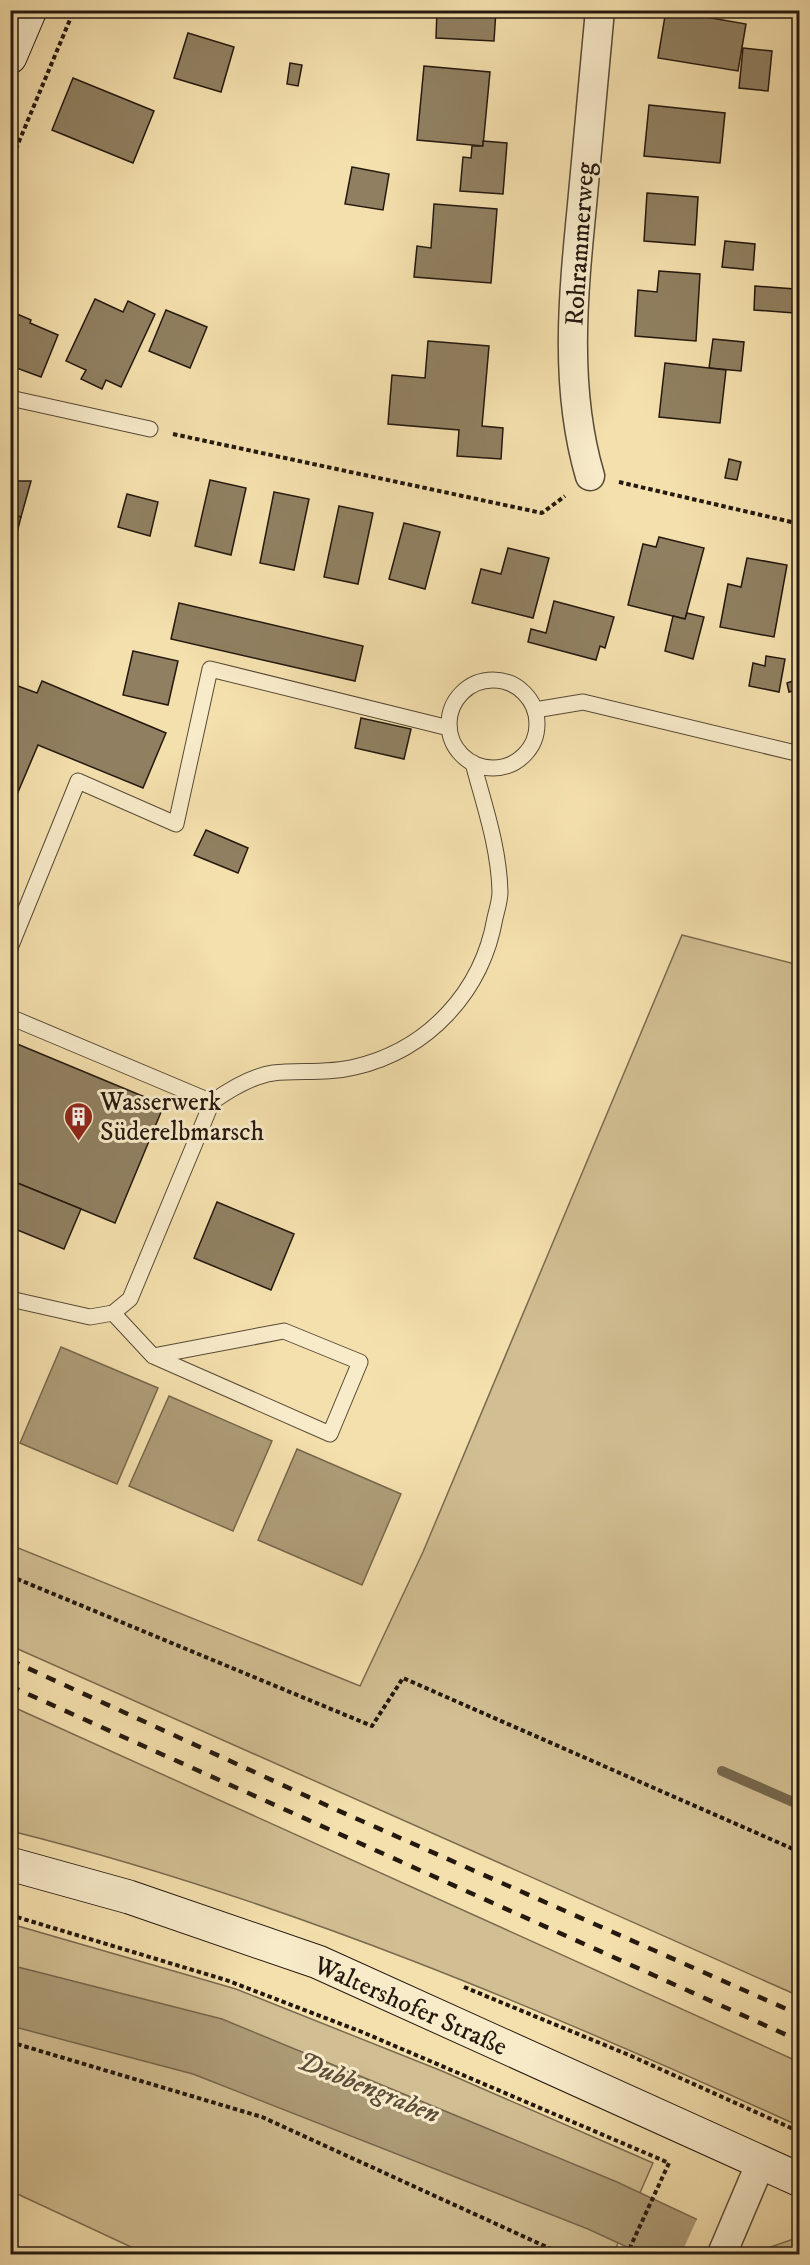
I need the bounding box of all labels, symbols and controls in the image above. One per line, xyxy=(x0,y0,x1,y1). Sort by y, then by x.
street label: Rohrammerweg xyxy=(558,161,603,327)
place label: Wasserwerk Süderelbmarsch xyxy=(99,1086,264,1149)
building icon: Wasserwerk Süderelbmarsch xyxy=(63,1100,95,1142)
street label: Waltershofer Straße xyxy=(308,1949,512,2064)
water label: Dubbengraben xyxy=(293,2044,445,2132)

